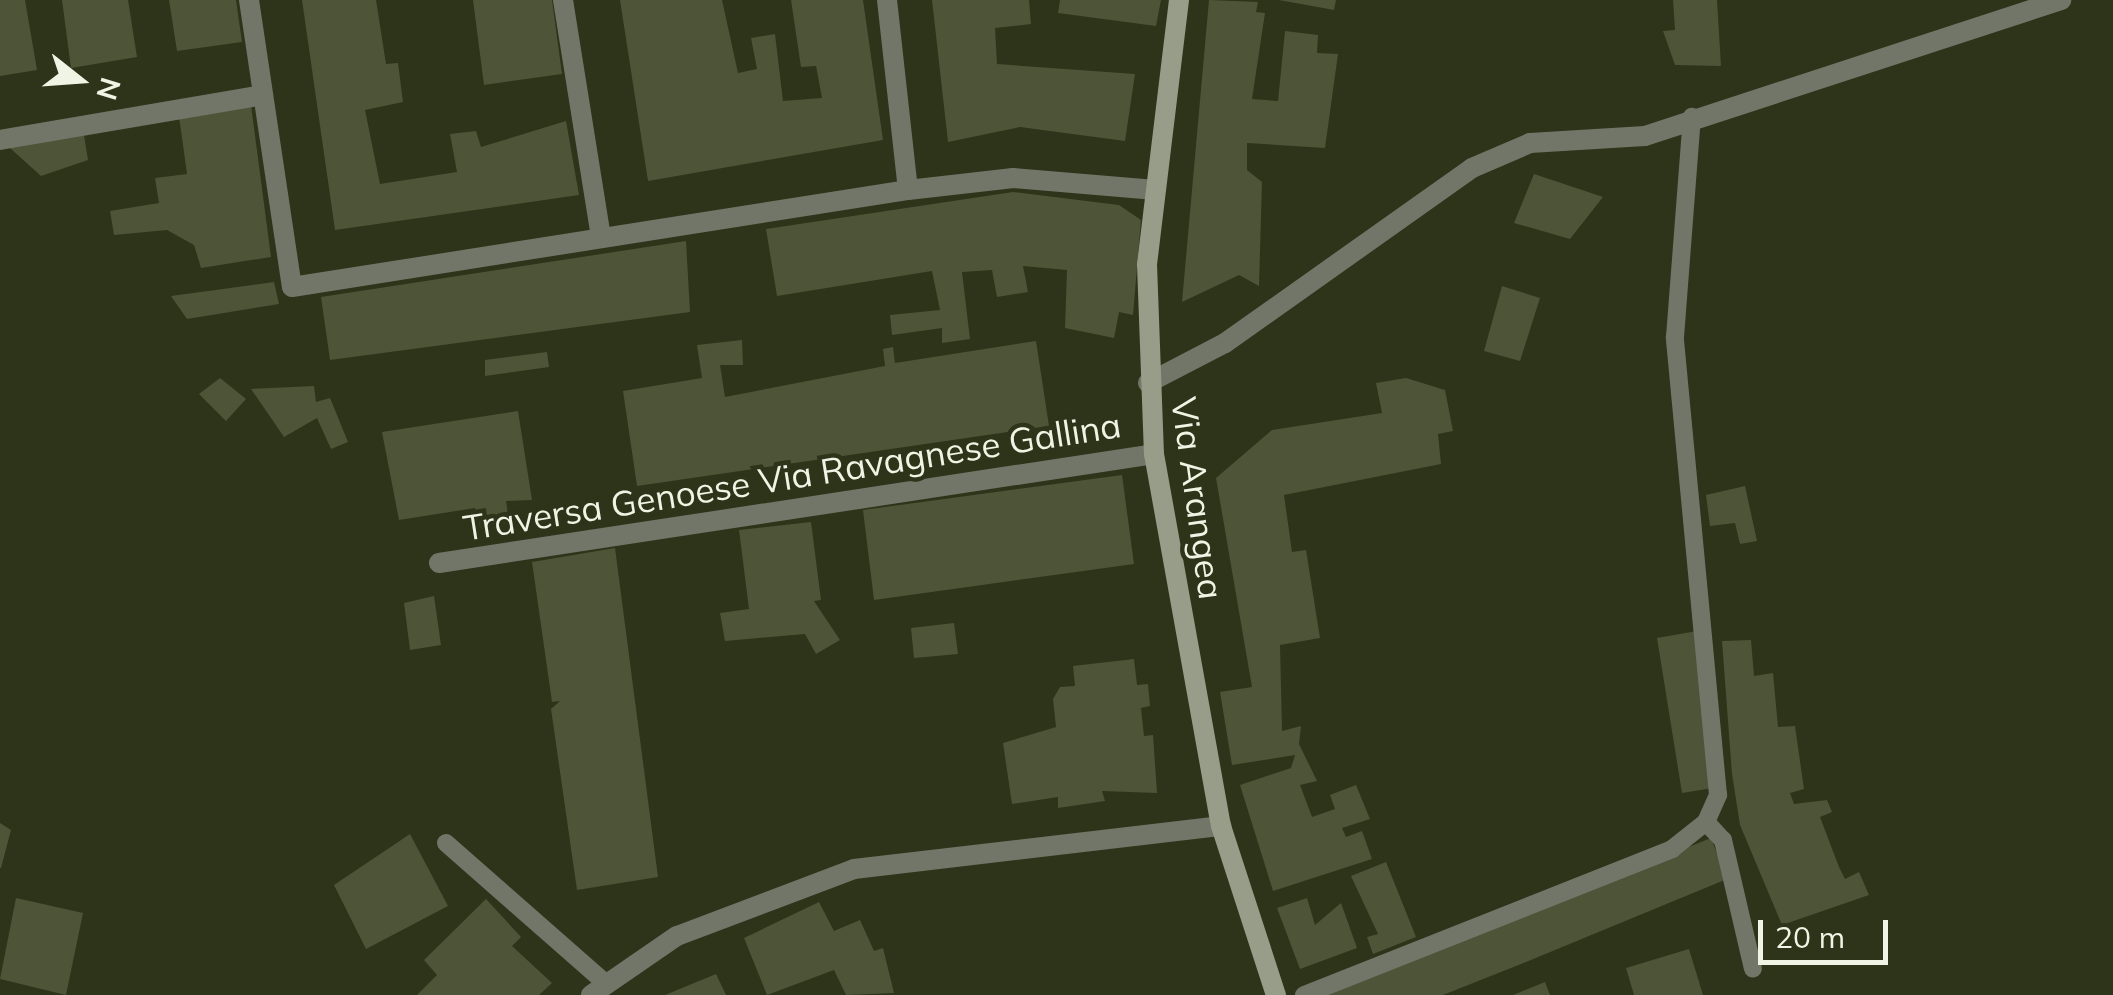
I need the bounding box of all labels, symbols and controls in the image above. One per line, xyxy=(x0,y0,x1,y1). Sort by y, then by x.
north arrow xyxy=(30,30,130,130)
text: N xyxy=(89,74,129,104)
street label: Via Arangea xyxy=(1163,394,1233,602)
street label: Traversa Genoese Via Ravagnese Gallina xyxy=(460,403,1124,549)
scale bar xyxy=(1763,900,1893,962)
text: 20 m xyxy=(1775,918,1845,956)

